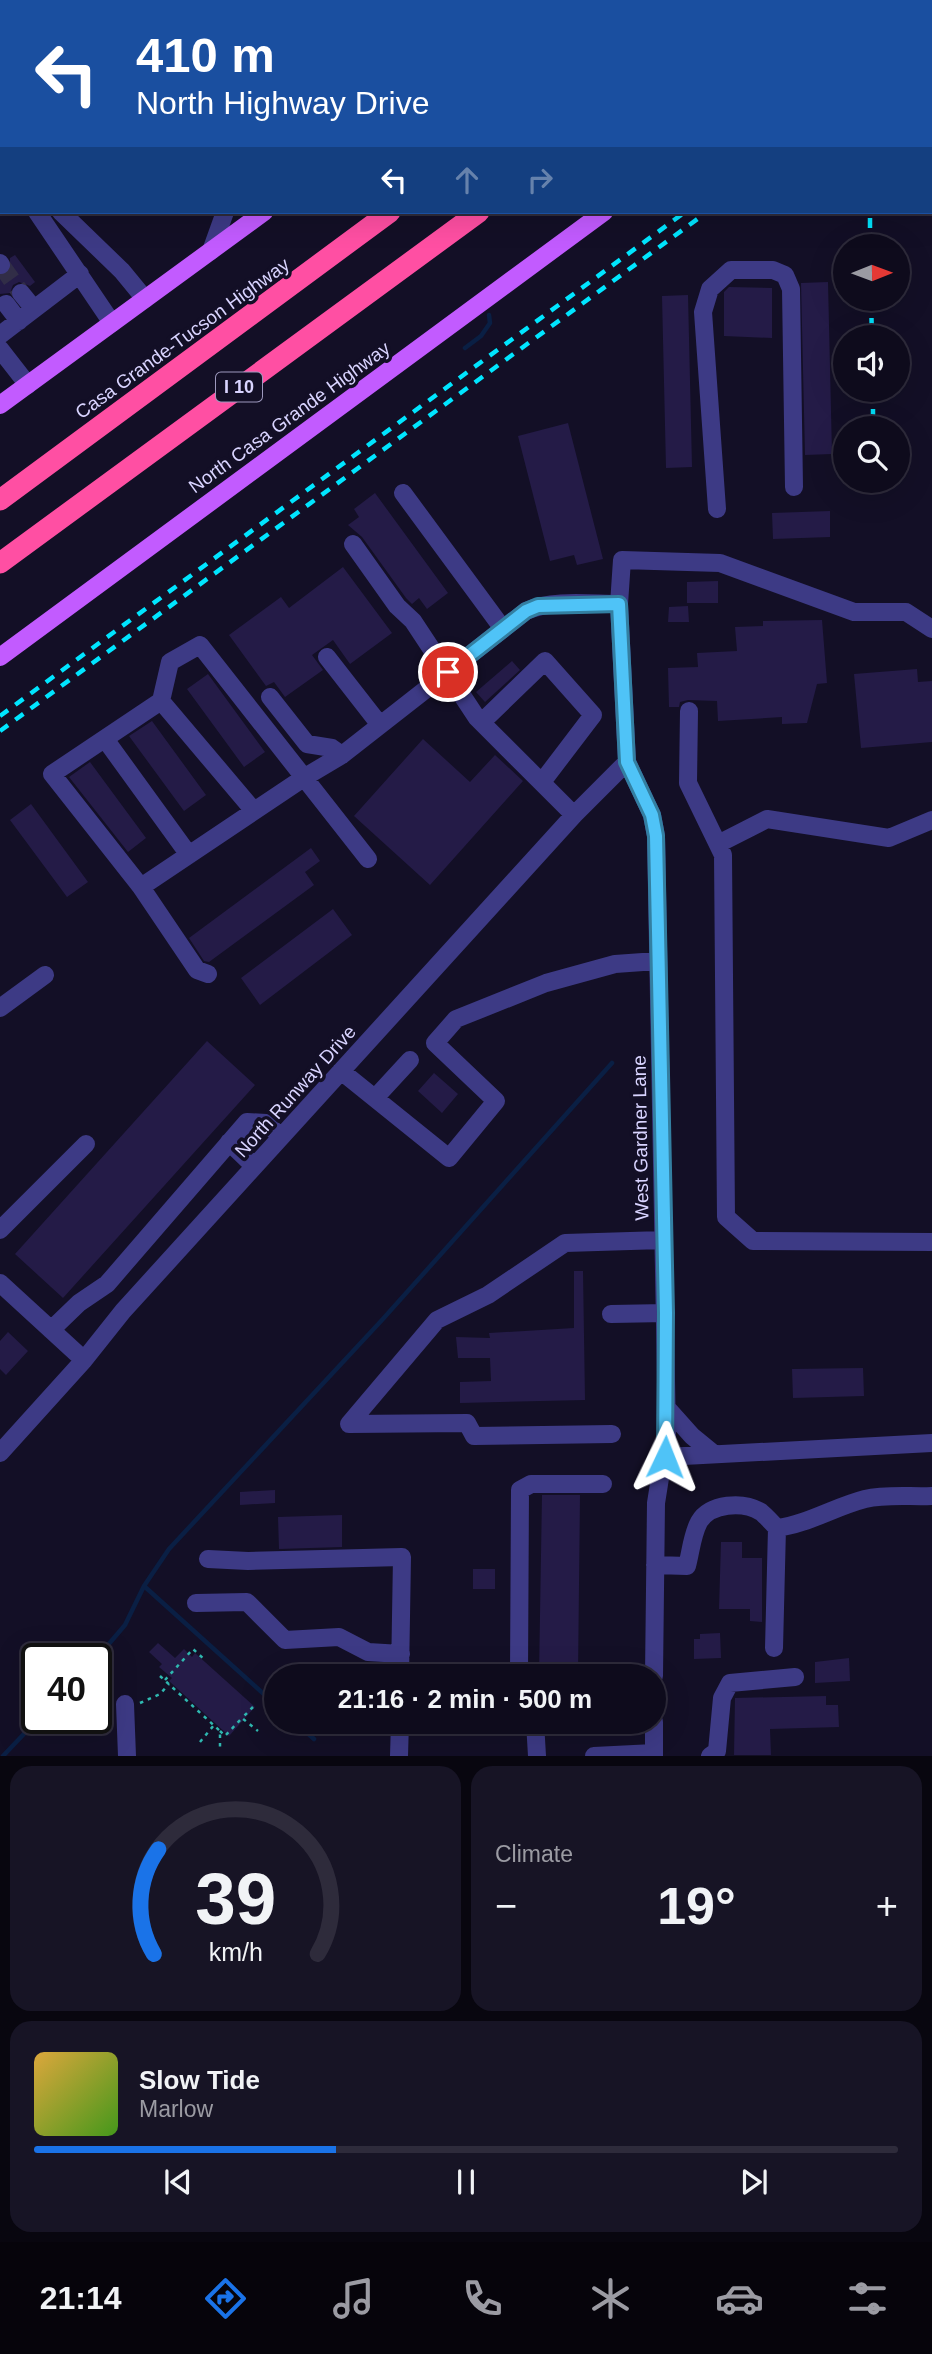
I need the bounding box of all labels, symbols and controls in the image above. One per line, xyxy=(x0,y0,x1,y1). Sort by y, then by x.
icon: left xyxy=(21,28,112,119)
text: 410 m xyxy=(136,28,275,82)
text: North Highway Drive xyxy=(136,85,429,121)
icon: left xyxy=(375,161,413,199)
icon: ahead xyxy=(448,161,486,199)
icon: right xyxy=(521,161,559,199)
north arrow xyxy=(833,234,910,312)
map controls xyxy=(833,234,910,493)
street label: Casa Grande-Tucson Highway xyxy=(71,253,294,423)
button: sound xyxy=(833,325,910,402)
street label: North Casa Grande Highway xyxy=(185,337,394,497)
road number: I 10 xyxy=(216,372,262,402)
button: search xyxy=(833,416,910,493)
pin xyxy=(418,642,478,702)
icon: arrive xyxy=(429,653,467,691)
street label: North Runway Drive xyxy=(231,1021,360,1162)
street label: West Gardner Lane xyxy=(629,1055,652,1221)
position arrow xyxy=(628,1420,702,1494)
speed limit sign: 40 xyxy=(21,1643,112,1734)
text: 21:16 · 2 min · 500 m xyxy=(338,1684,592,1714)
text: Climate xyxy=(495,1841,573,1867)
text: 39 xyxy=(195,1859,276,1940)
text: 19° xyxy=(657,1877,736,1935)
text: − xyxy=(495,1885,517,1927)
text: + xyxy=(876,1885,898,1927)
text: km/h xyxy=(208,1938,263,1966)
text: Slow Tide xyxy=(139,2065,260,2095)
text: Marlow xyxy=(139,2096,213,2122)
icon: previous xyxy=(159,2163,197,2201)
icon: pause xyxy=(447,2163,485,2201)
icon: next xyxy=(735,2163,773,2201)
icon: directions xyxy=(201,2274,250,2323)
icon: music xyxy=(329,2274,378,2323)
icon: phone xyxy=(458,2274,507,2323)
icon: climate xyxy=(586,2274,635,2323)
icon: car xyxy=(715,2274,764,2323)
icon: filters xyxy=(843,2274,892,2323)
text: 21:14 xyxy=(40,2280,122,2316)

